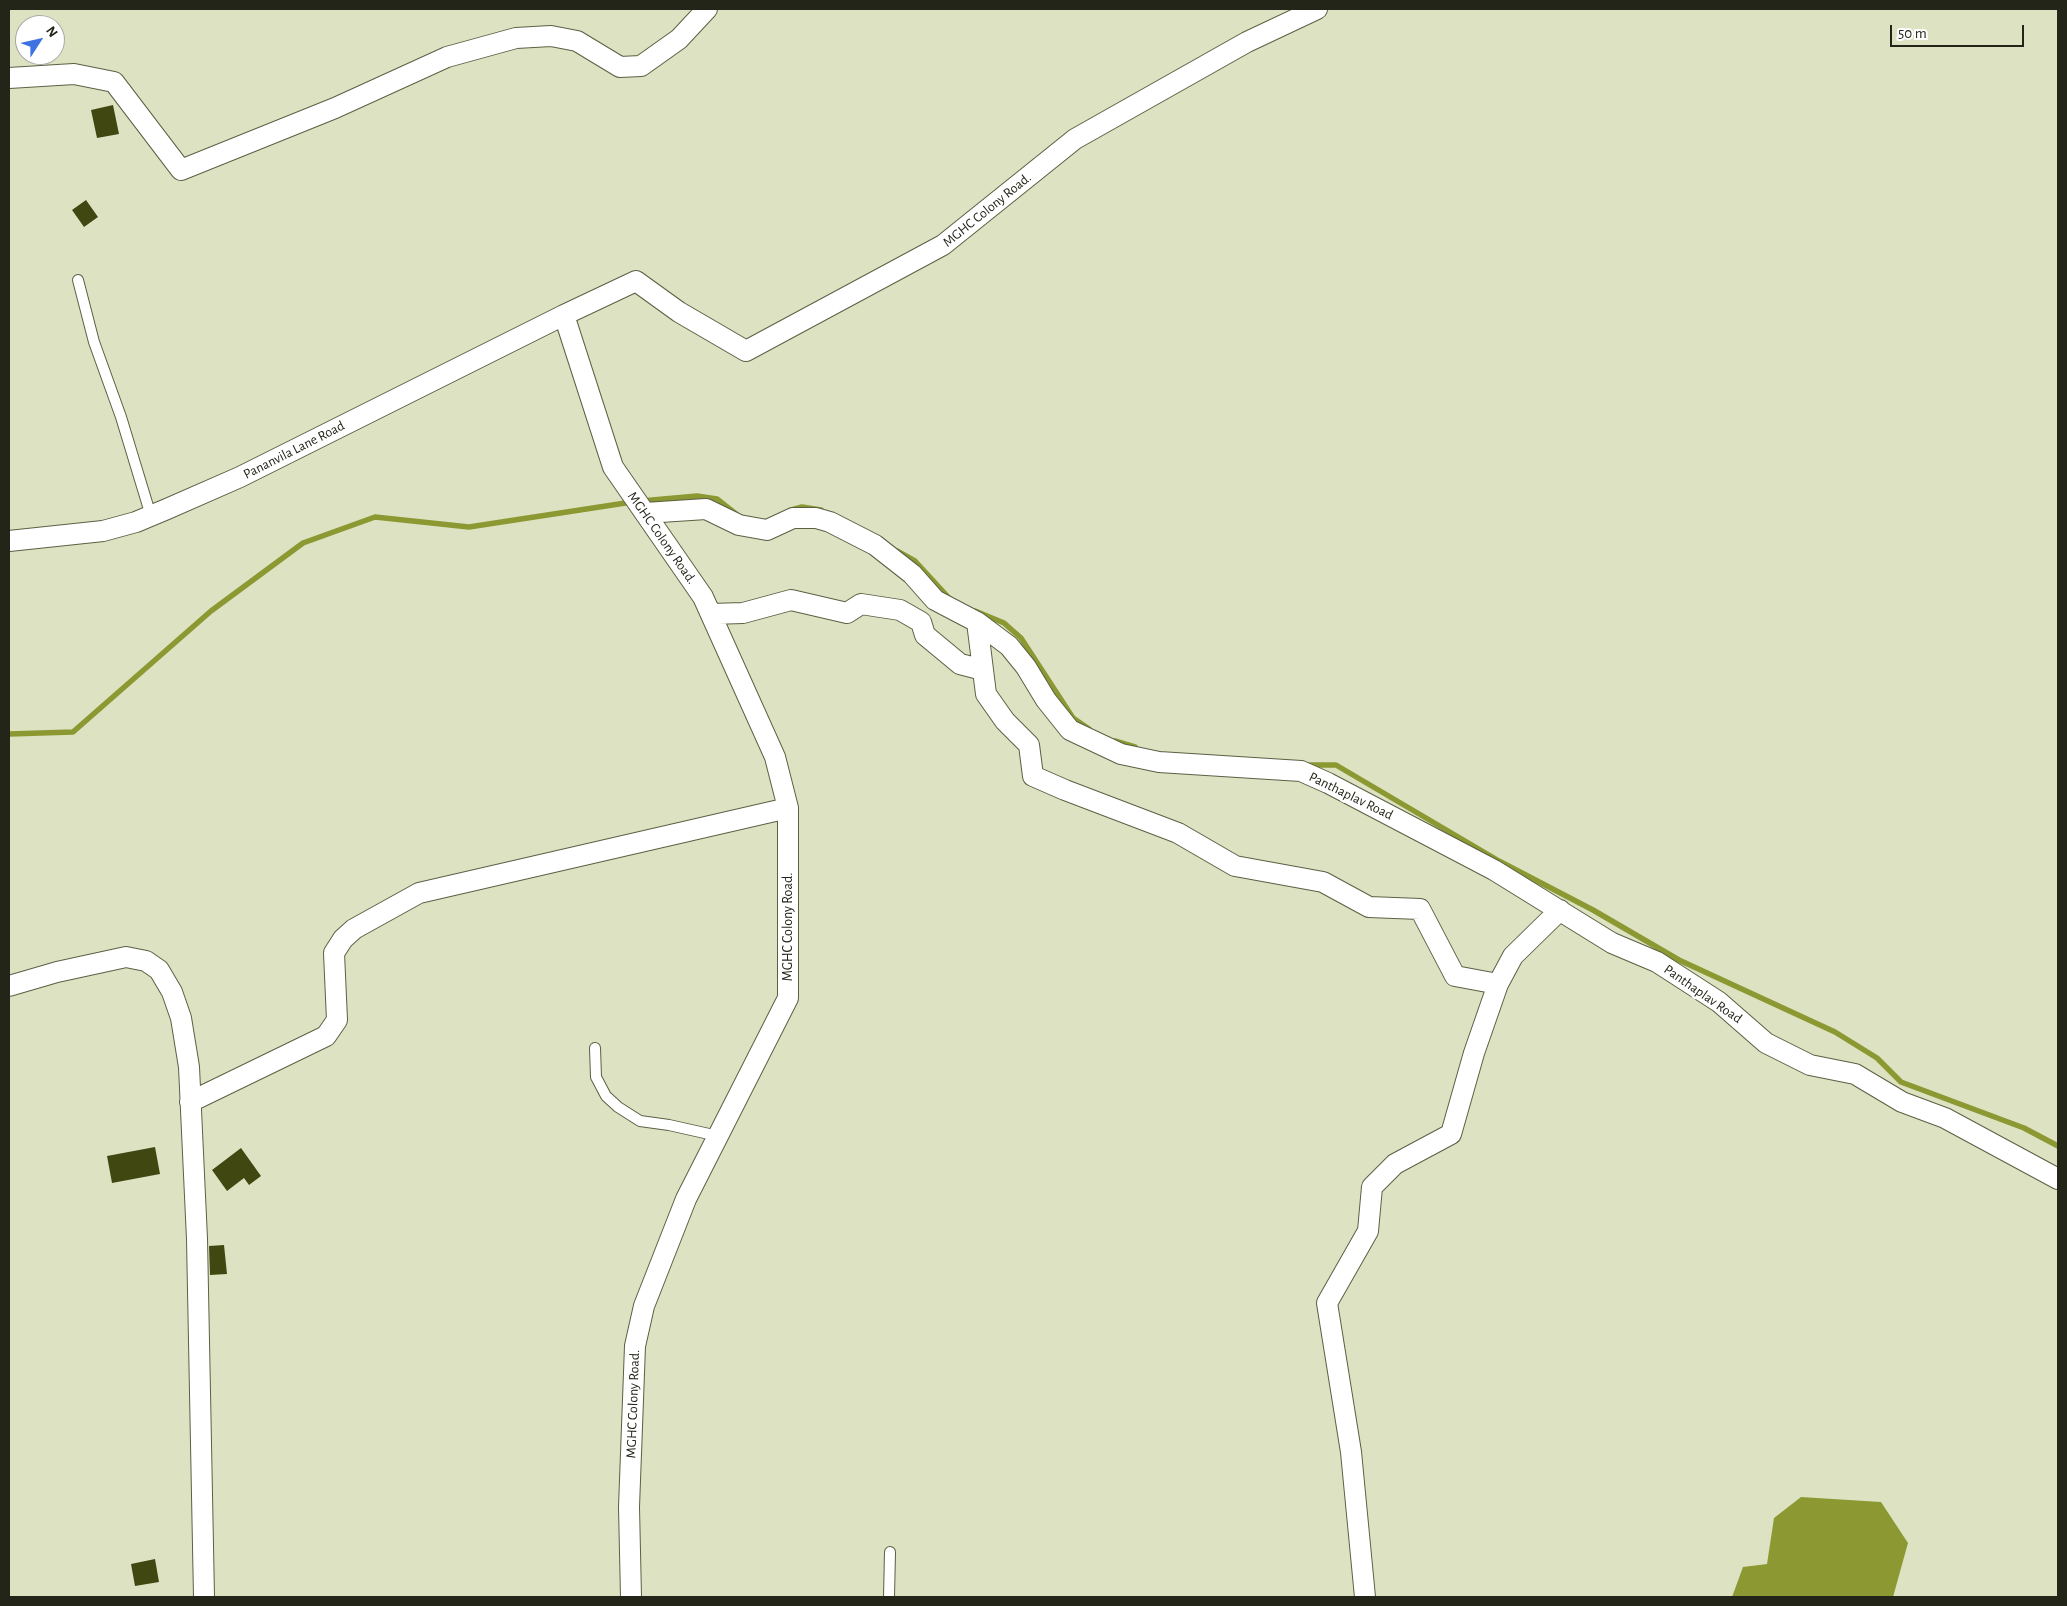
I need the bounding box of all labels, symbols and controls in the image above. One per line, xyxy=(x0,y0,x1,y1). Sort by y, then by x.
north arrow xyxy=(15,15,65,65)
scale bar xyxy=(1892,15,2026,47)
text: N xyxy=(43,24,60,40)
text: 50 m xyxy=(1898,26,1927,41)
street label: MGHC Colony Road. xyxy=(939,169,1035,251)
street label: Pananvila Lane Road xyxy=(241,417,347,483)
street label: MGHC Colony Road. xyxy=(624,489,700,587)
street label: Panthaplav Road xyxy=(1306,768,1396,824)
street label: MGHC Colony Road. xyxy=(780,873,796,981)
street label: Panthaplav Road xyxy=(1661,961,1745,1027)
street label: MGHC Colony Road. xyxy=(623,1349,643,1459)

